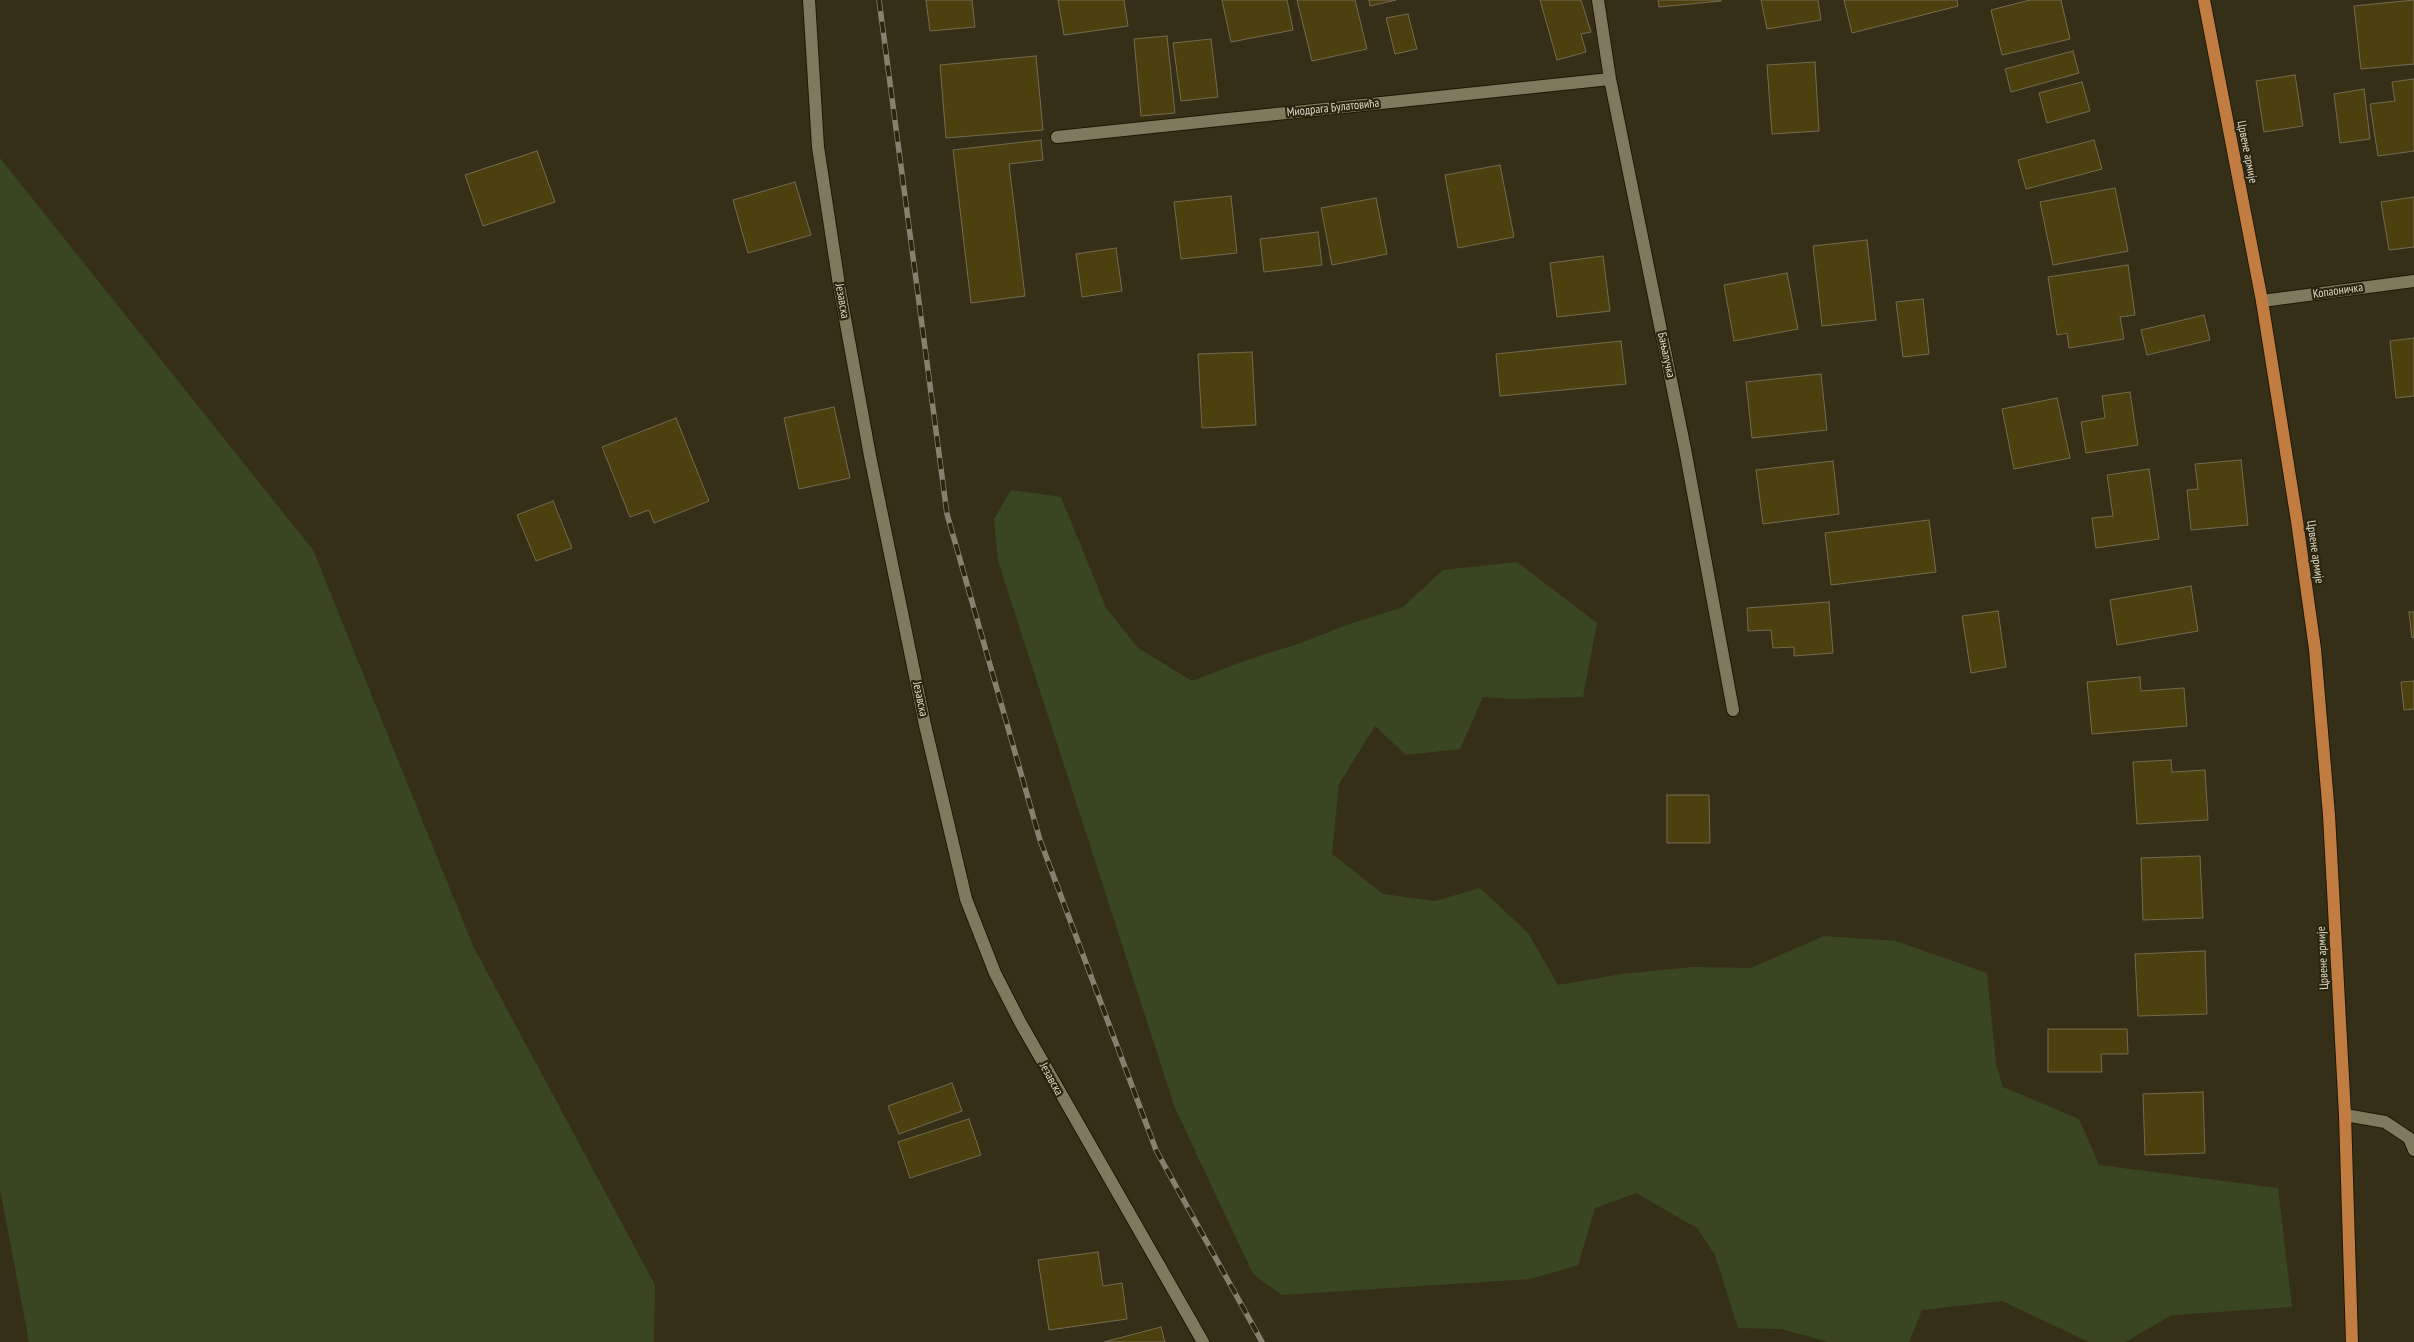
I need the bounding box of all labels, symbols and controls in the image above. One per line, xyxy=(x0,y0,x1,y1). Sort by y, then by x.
street label: Миодрага Булатовића xyxy=(1286,96,1380,120)
street label: Црвене армије xyxy=(2234,119,2260,185)
street label: Копаоничка xyxy=(2312,280,2364,302)
street label: Језавска xyxy=(832,282,852,320)
street label: Бањалучка xyxy=(1654,331,1678,379)
street label: Црвене армије xyxy=(2303,520,2327,584)
street label: Језавска xyxy=(909,680,931,718)
street label: Црвене армије xyxy=(2314,926,2332,990)
street label: Језавска xyxy=(1036,1060,1066,1098)

